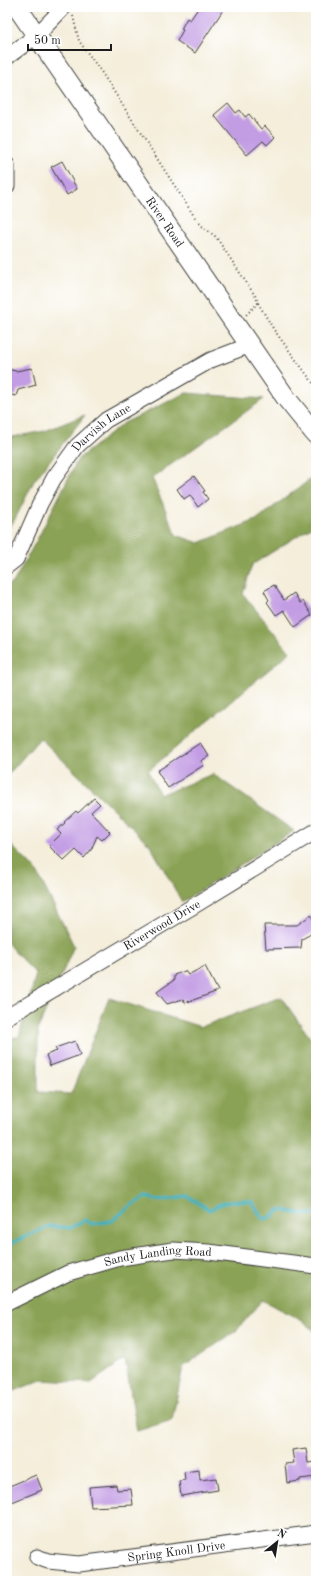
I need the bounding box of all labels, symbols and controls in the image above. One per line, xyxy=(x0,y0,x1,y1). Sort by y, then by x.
scale bar xyxy=(28,26,111,52)
text: 50 m xyxy=(34,34,61,47)
street label: River Road xyxy=(143,195,186,250)
street label: Darvish Lane xyxy=(70,402,133,454)
street label: Riverwood Drive xyxy=(122,898,203,953)
street label: Sandy Landing Road xyxy=(103,1245,212,1269)
north arrow xyxy=(257,1522,297,1562)
text: N xyxy=(275,1528,288,1542)
street label: Spring Knoll Drive xyxy=(127,1540,227,1565)

